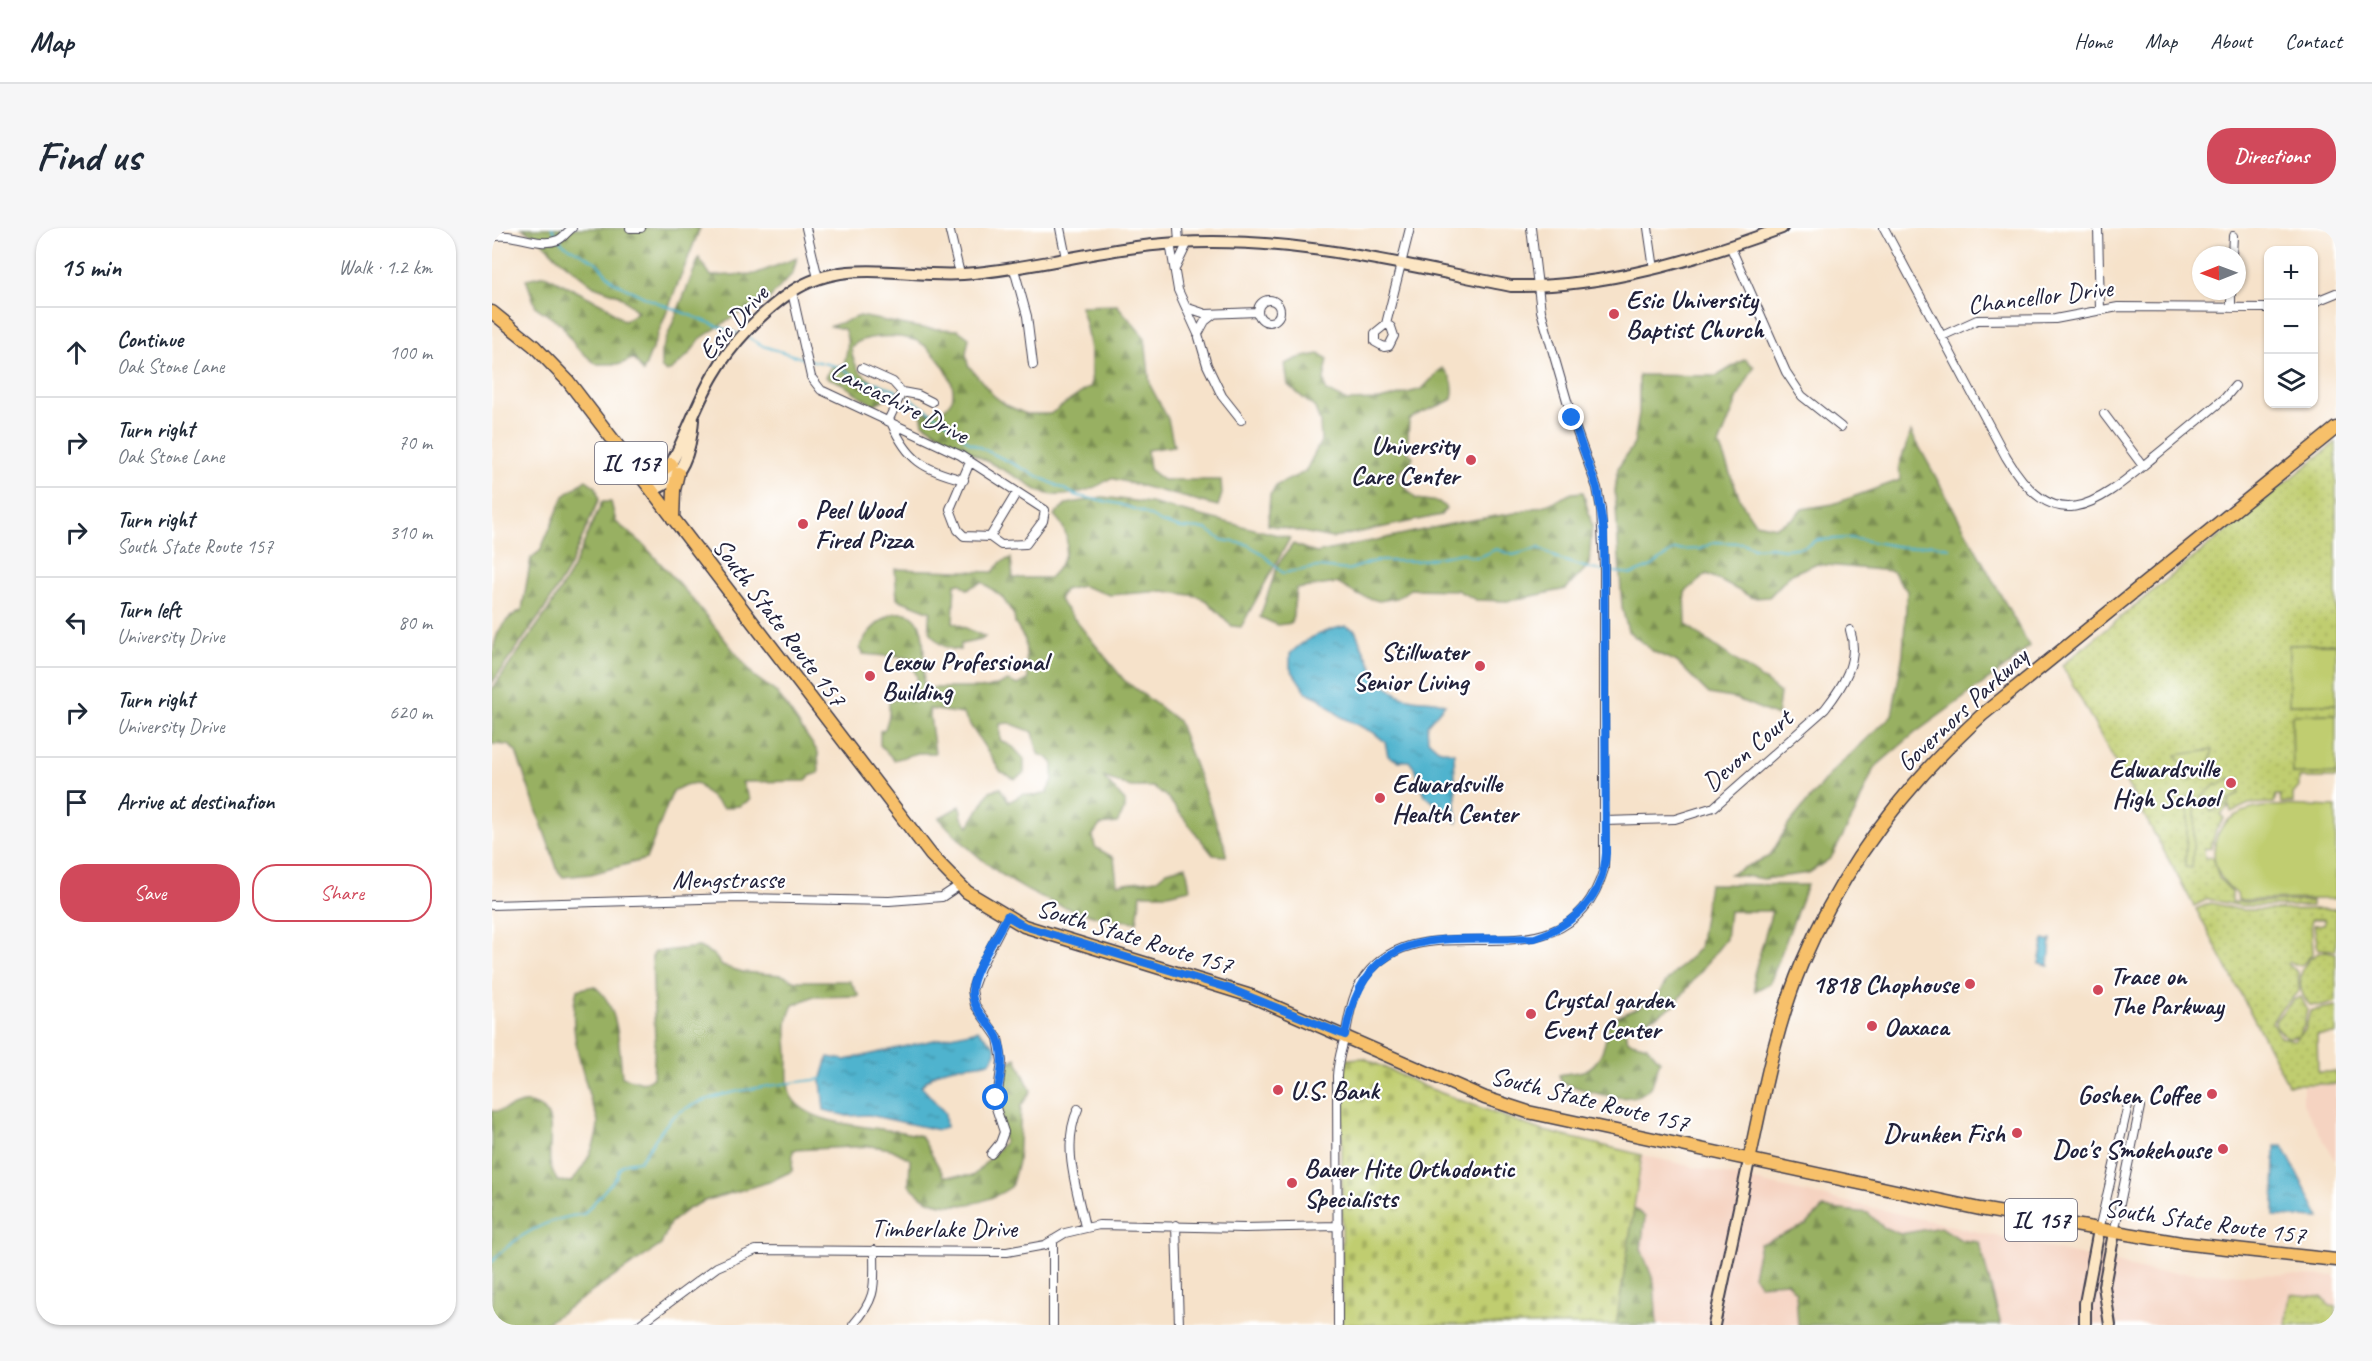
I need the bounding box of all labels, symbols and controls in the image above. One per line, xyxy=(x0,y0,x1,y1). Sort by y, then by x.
text: Map xyxy=(30,24,73,59)
text: Home xyxy=(2074,28,2112,54)
text: Map xyxy=(2145,28,2177,54)
text: About xyxy=(2210,28,2252,54)
text: Contact xyxy=(2285,28,2342,54)
button: Directions xyxy=(2207,128,2336,184)
text: Find us xyxy=(36,130,141,183)
north arrow xyxy=(2192,246,2246,300)
map controls xyxy=(2264,246,2318,408)
button: + xyxy=(2264,246,2318,300)
text: 15 min xyxy=(60,251,121,284)
text: Walk · 1.2 km xyxy=(338,255,432,280)
street label: Chancellor Drive xyxy=(1966,271,2116,322)
street label: Esic Drive xyxy=(691,277,777,367)
place label: Esic University Baptist Church xyxy=(1626,283,1765,346)
button: − xyxy=(2264,300,2318,354)
marker: Esic University Baptist Church xyxy=(1607,307,1621,321)
text: Continue xyxy=(117,326,183,354)
icon: ahead xyxy=(60,336,93,369)
text: 100 m xyxy=(389,340,432,365)
text: Oak Stone Lane xyxy=(117,354,224,379)
street label: Lancashire Drive xyxy=(826,354,975,452)
button: layers xyxy=(2264,354,2318,408)
route end xyxy=(1558,404,1584,430)
text: Turn right xyxy=(117,416,194,444)
icon: right xyxy=(60,426,93,459)
place label: University Care Center xyxy=(1351,429,1462,492)
text: 70 m xyxy=(398,430,432,455)
road number: IL 157 xyxy=(595,442,667,484)
text: Oak Stone Lane xyxy=(117,444,224,469)
marker: University Care Center xyxy=(1464,453,1478,467)
place label: Peel Wood Fired Pizza xyxy=(815,493,915,556)
text: Turn right xyxy=(117,506,194,534)
icon: right xyxy=(60,516,93,549)
marker: Peel Wood Fired Pizza xyxy=(796,517,810,531)
text: 310 m xyxy=(389,520,432,545)
street label: South State Route 157 xyxy=(705,531,855,714)
text: South State Route 157 xyxy=(117,534,273,559)
text: Turn left xyxy=(117,596,181,624)
icon: left xyxy=(60,606,93,639)
text: 80 m xyxy=(398,610,432,635)
text: University Drive xyxy=(117,624,224,649)
place label: Stillwater Senior Living xyxy=(1353,635,1471,698)
street label: Governors Parkway xyxy=(1890,639,2036,779)
place label: Lexow Professional Building xyxy=(882,645,1052,708)
marker: Stillwater Senior Living xyxy=(1473,659,1487,673)
marker: Lexow Professional Building xyxy=(863,669,877,683)
text: Turn right xyxy=(117,686,194,714)
icon: right xyxy=(60,696,93,729)
text: 620 m xyxy=(389,700,432,725)
street label: Devon Court xyxy=(1695,701,1801,799)
text: University Drive xyxy=(117,714,224,739)
place label: Edwardsville High School xyxy=(2109,752,2223,815)
place label: Edwardsville Health Center xyxy=(1392,767,1520,830)
marker: Edwardsville High School xyxy=(2224,776,2238,790)
icon: arrive xyxy=(60,786,93,819)
text: Arrive at destination xyxy=(117,788,274,816)
marker: Edwardsville Health Center xyxy=(1373,791,1387,805)
street label: Mengstrasse xyxy=(672,863,785,896)
button: Save xyxy=(60,864,240,922)
button: Share xyxy=(252,864,432,922)
street label: South State Route 157 xyxy=(1033,891,1238,982)
place label: Trace on The Parkway xyxy=(2110,959,2225,1022)
place label: 1818 Chophouse xyxy=(1812,968,1960,1001)
marker: 1818 Chophouse xyxy=(1963,977,1977,991)
place label: Crystal garden Event Center xyxy=(1543,983,1676,1046)
marker: Trace on The Parkway xyxy=(2091,983,2105,997)
marker: Crystal garden Event Center xyxy=(1524,1007,1538,1021)
place label: Oaxaca xyxy=(1884,1010,1951,1043)
marker: Oaxaca xyxy=(1865,1019,1879,1033)
street label: South State Route 157 xyxy=(1487,1059,1694,1140)
place label: U.S. Bank xyxy=(1290,1074,1381,1107)
place label: Goshen Coffee xyxy=(2078,1078,2202,1111)
marker: U.S. Bank xyxy=(1271,1083,1285,1097)
route start xyxy=(982,1084,1008,1110)
marker: Goshen Coffee xyxy=(2205,1087,2219,1101)
place label: Drunken Fish xyxy=(1884,1117,2006,1150)
marker: Drunken Fish xyxy=(2010,1126,2024,1140)
place label: Doc's Smokehouse xyxy=(2052,1133,2213,1166)
marker: Doc's Smokehouse xyxy=(2216,1142,2230,1156)
place label: Bauer Hite Orthodontic Specialists xyxy=(1304,1152,1516,1215)
marker: Bauer Hite Orthodontic Specialists xyxy=(1285,1176,1299,1190)
street label: South State Route 157 xyxy=(2102,1191,2309,1252)
road number: IL 157 xyxy=(2005,1199,2077,1241)
street label: Timberlake Drive xyxy=(871,1212,1019,1245)

